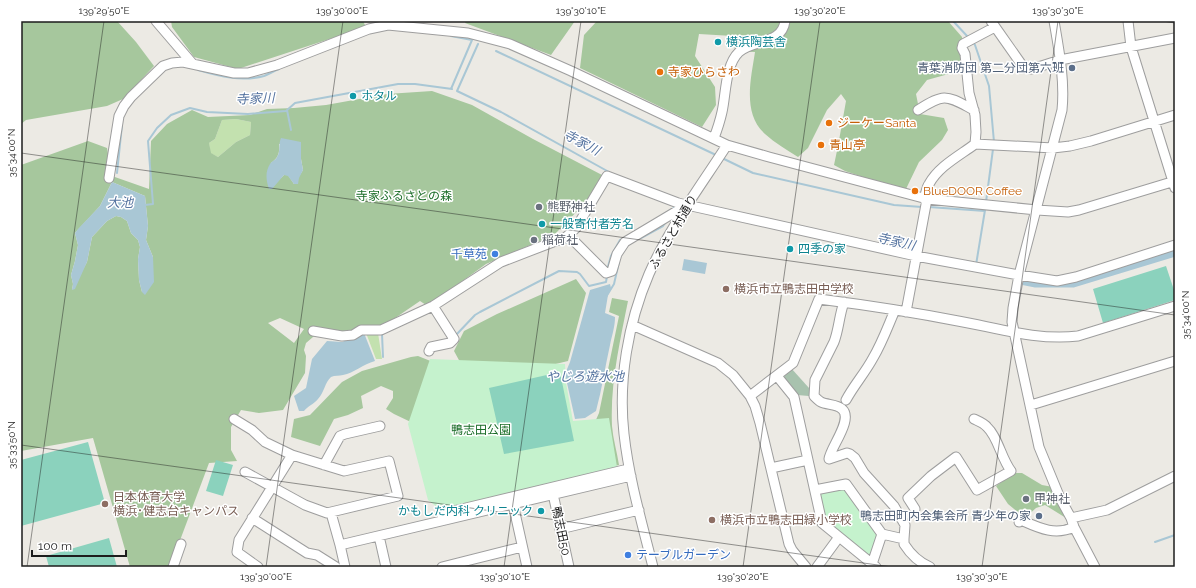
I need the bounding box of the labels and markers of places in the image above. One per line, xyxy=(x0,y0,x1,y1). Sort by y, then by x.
place label: 横浜陶芸舎 xyxy=(726,35,786,49)
marker: 横浜陶芸舎 xyxy=(713,37,723,47)
place label: 青葉消防団 第二分団第六班 xyxy=(917,61,1064,75)
marker: 青葉消防団 第二分団第六班 xyxy=(1067,63,1077,73)
place label: 寺家ひらさわ xyxy=(668,65,740,79)
marker: 寺家ひらさわ xyxy=(655,67,665,77)
place label: ホタル xyxy=(361,89,397,103)
marker: ホタル xyxy=(348,91,358,101)
place label: ジーケーSanta xyxy=(837,116,916,130)
marker: ジーケーSanta xyxy=(824,118,834,128)
place label: 青山亭 xyxy=(829,138,865,152)
marker: 青山亭 xyxy=(816,140,826,150)
place label: BlueDOOR Coffee xyxy=(923,184,1022,198)
marker: BlueDOOR Coffee xyxy=(910,186,920,196)
place label: 熊野神社 xyxy=(547,200,595,214)
marker: 熊野神社 xyxy=(534,202,544,212)
place label: 一般寄付者芳名 xyxy=(550,217,634,231)
marker: 一般寄付者芳名 xyxy=(537,219,547,229)
place label: 稲荷社 xyxy=(542,233,578,247)
marker: 稲荷社 xyxy=(529,235,539,245)
place label: 四季の家 xyxy=(798,242,846,256)
marker: 四季の家 xyxy=(785,244,795,254)
place label: 千草苑 xyxy=(451,247,487,261)
marker: 千草苑 xyxy=(490,249,500,259)
place label: 横浜市立鴨志田中学校 xyxy=(734,282,854,296)
marker: 横浜市立鴨志田中学校 xyxy=(721,284,731,294)
place label: 日本体育大学 横浜･健志台キャンパス xyxy=(113,490,239,518)
place label: 甲神社 xyxy=(1034,492,1070,506)
marker: 甲神社 xyxy=(1021,494,1031,504)
marker: 日本体育大学 横浜･健志台キャンパス xyxy=(100,499,110,509)
place label: かもしだ内科 クリニック xyxy=(398,504,533,518)
marker: かもしだ内科 クリニック xyxy=(536,506,546,516)
place label: 鴨志田町内会集会所 青少年の家 xyxy=(860,509,1031,523)
marker: 鴨志田町内会集会所 青少年の家 xyxy=(1034,511,1044,521)
place label: 横浜市立鴨志田緑小学校 xyxy=(720,513,852,527)
marker: 横浜市立鴨志田緑小学校 xyxy=(707,515,717,525)
place label: テーブルガーデン xyxy=(636,548,731,562)
marker: テーブルガーデン xyxy=(623,550,633,560)

